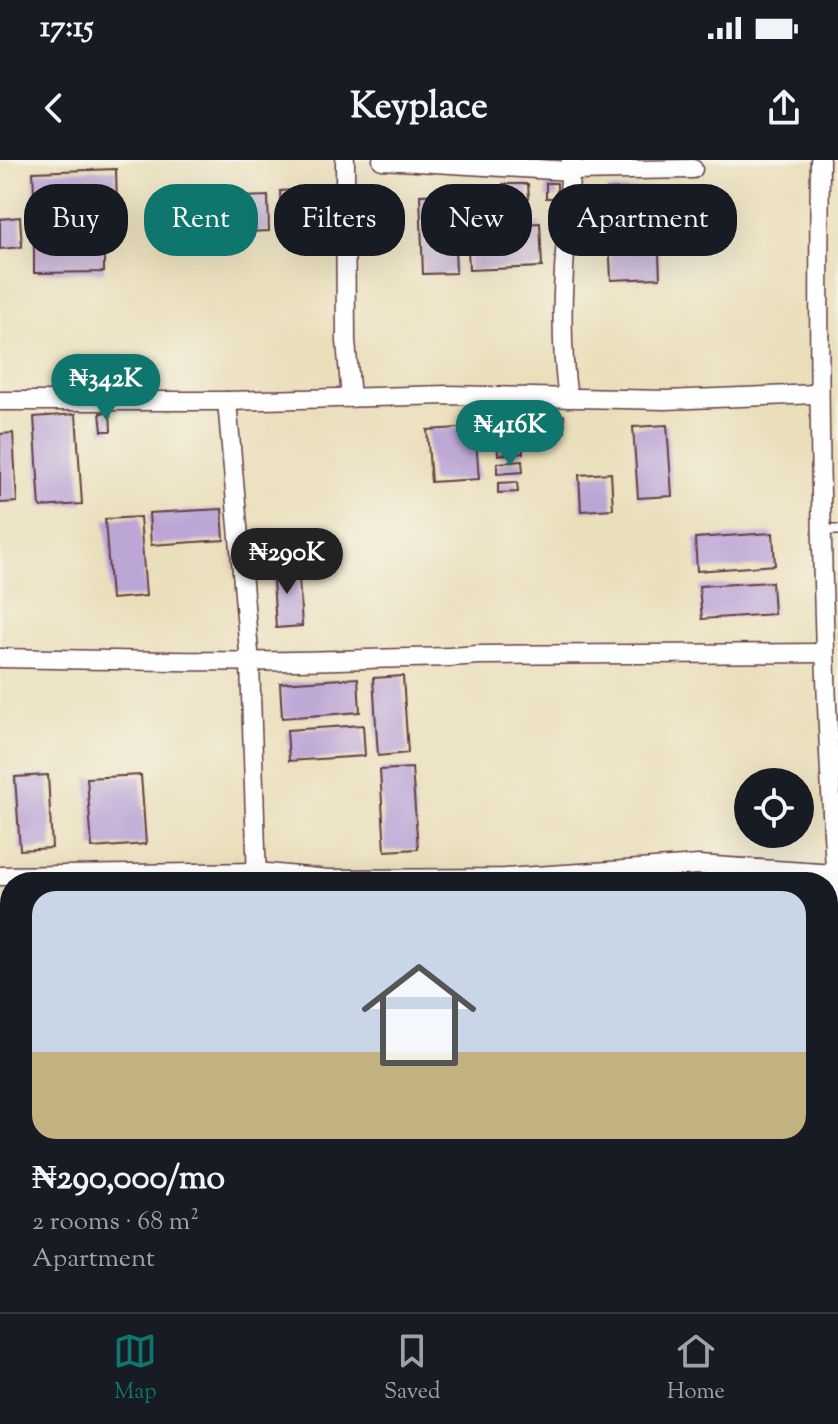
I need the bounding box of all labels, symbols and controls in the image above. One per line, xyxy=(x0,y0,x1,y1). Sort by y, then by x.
text: 17:15 xyxy=(40,7,94,50)
text: Keyplace xyxy=(350,82,488,134)
icon: back xyxy=(32,86,76,130)
icon: share xyxy=(762,86,806,130)
chip: Buy xyxy=(24,184,128,256)
chip: Rent xyxy=(144,184,258,256)
chip: Filters xyxy=(274,184,405,256)
chip: New xyxy=(421,184,532,256)
chip: Apartment xyxy=(548,184,737,256)
pin: ₦342K xyxy=(50,354,162,422)
text: ₦342K xyxy=(69,361,143,398)
pin: ₦416K xyxy=(454,400,566,468)
text: ₦416K xyxy=(474,407,546,444)
pin: ₦290K xyxy=(231,528,343,596)
text: ₦290K xyxy=(249,535,325,572)
map controls xyxy=(734,768,814,848)
button: locate xyxy=(734,768,814,848)
icon: home xyxy=(347,943,491,1087)
text: ₦290,000/mo xyxy=(32,1155,225,1204)
text: 2 rooms · 68 m² xyxy=(32,1204,199,1241)
text: Apartment xyxy=(32,1241,155,1278)
tab: Map xyxy=(113,1329,157,1409)
tab: Saved xyxy=(384,1329,440,1409)
tab: Home xyxy=(667,1329,725,1409)

